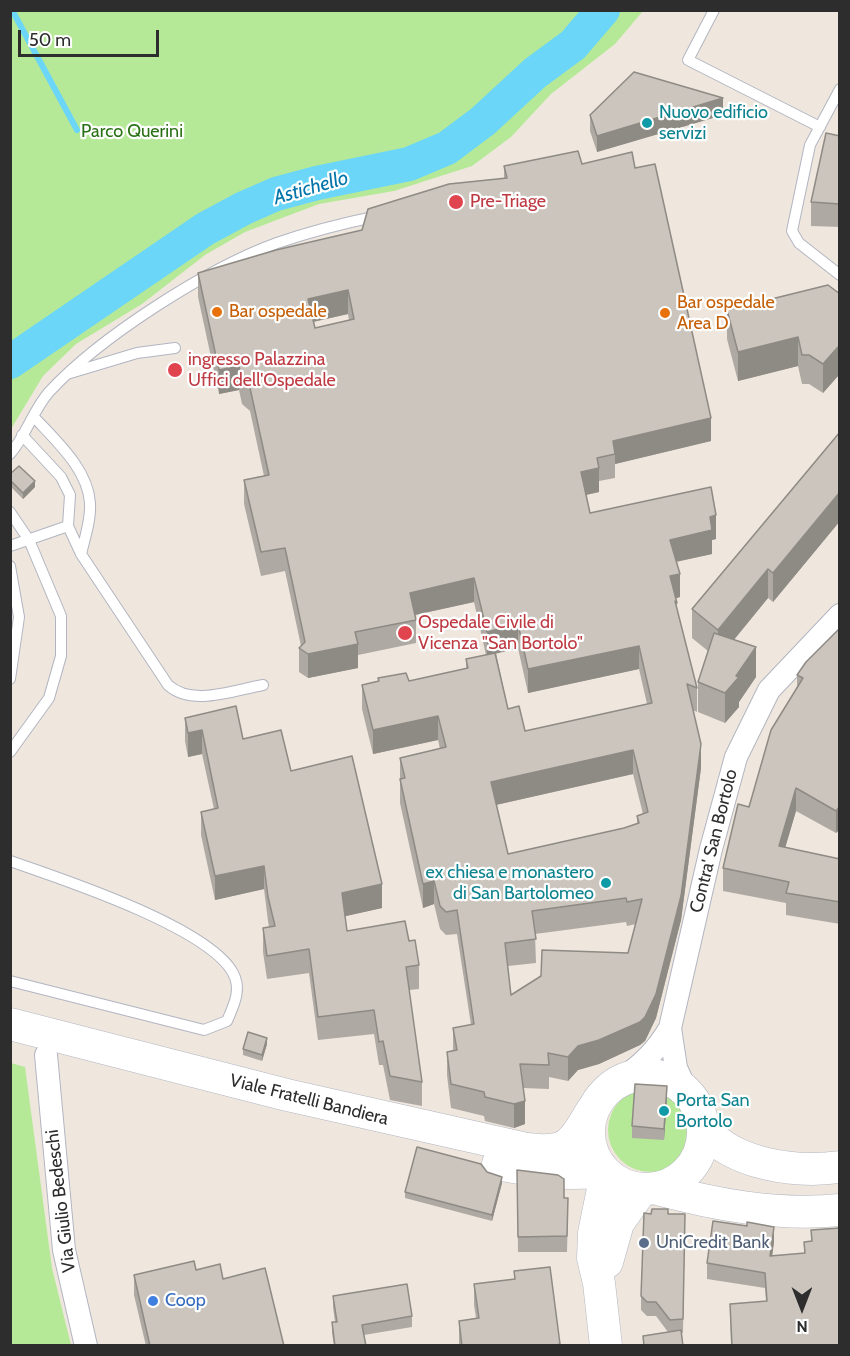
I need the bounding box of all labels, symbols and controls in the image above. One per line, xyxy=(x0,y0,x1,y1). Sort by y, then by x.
scale bar xyxy=(21,18,162,56)
text: 50 m xyxy=(29,29,71,51)
place label: Nuovo edificio servizi xyxy=(659,102,768,144)
marker: Nuovo edificio servizi xyxy=(640,116,654,130)
park label: Parco Querini xyxy=(81,121,183,143)
water label: Astichello xyxy=(271,166,351,210)
place label: Pre-Triage xyxy=(470,191,546,213)
marker: Pre-Triage xyxy=(447,193,465,211)
place label: Bar ospedale Area D xyxy=(677,292,775,334)
place label: Bar ospedale xyxy=(229,301,327,323)
marker: Bar ospedale xyxy=(210,305,224,319)
marker: Bar ospedale Area D xyxy=(658,306,672,320)
place label: ingresso Palazzina Uffici dell'Ospedale xyxy=(188,349,336,392)
marker: ingresso Palazzina Uffici dell'Ospedale xyxy=(166,361,184,379)
place label: Ospedale Civile di Vicenza "San Bortolo" xyxy=(418,612,583,654)
marker: Ospedale Civile di Vicenza "San Bortolo" xyxy=(396,624,414,642)
street label: Contra' San Bortolo xyxy=(686,767,742,915)
place label: ex chiesa e monastero di San Bartolomeo xyxy=(426,862,594,904)
marker: ex chiesa e monastero di San Bartolomeo xyxy=(599,876,613,890)
street label: Viale Fratelli Bandiera xyxy=(228,1070,390,1130)
place label: Porta San Bortolo xyxy=(676,1090,750,1132)
marker: Porta San Bortolo xyxy=(657,1104,671,1118)
street label: Via Giulio Bedeschi xyxy=(42,1128,80,1274)
place label: UniCredit Bank xyxy=(656,1232,769,1254)
marker: UniCredit Bank xyxy=(637,1236,651,1250)
north arrow xyxy=(772,1278,832,1338)
place label: Coop xyxy=(165,1290,206,1312)
marker: Coop xyxy=(146,1294,160,1308)
text: N xyxy=(796,1317,808,1336)

